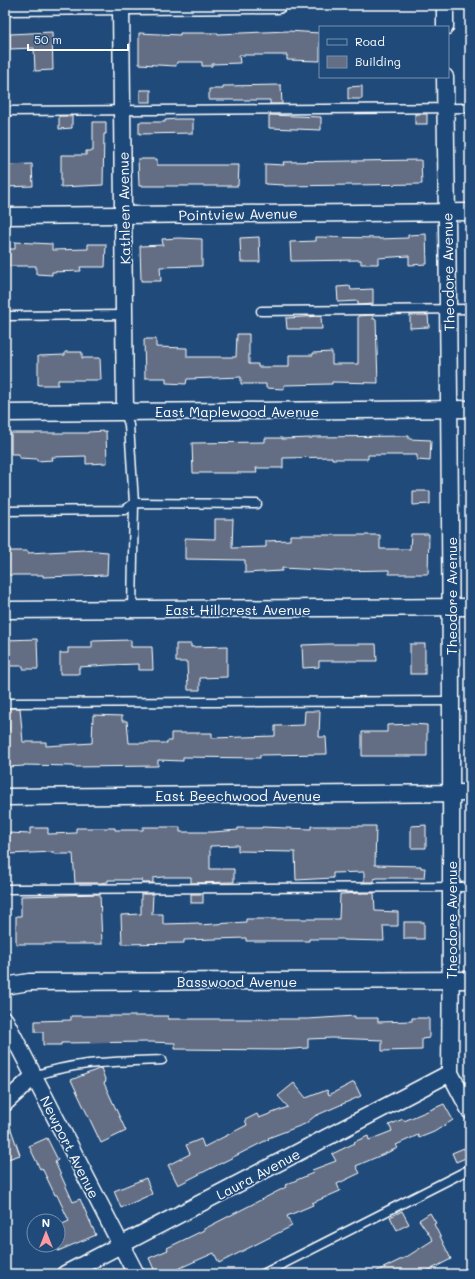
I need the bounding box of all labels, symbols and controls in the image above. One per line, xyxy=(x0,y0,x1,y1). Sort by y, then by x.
scale bar xyxy=(28,26,128,52)
legend xyxy=(319,26,449,78)
text: 50 m xyxy=(34,31,62,47)
text: Road xyxy=(355,33,385,49)
text: Building xyxy=(355,53,401,69)
street label: Kathleen Avenue xyxy=(114,151,134,265)
street label: Pointview Avenue xyxy=(178,203,298,225)
street label: Theodore Avenue xyxy=(437,213,459,331)
street label: East Maplewood Avenue xyxy=(155,402,319,421)
street label: Theodore Avenue xyxy=(442,537,461,655)
street label: East Hillcrest Avenue xyxy=(165,600,311,619)
street label: East Beechwood Avenue xyxy=(155,786,321,805)
street label: Theodore Avenue xyxy=(442,861,461,979)
street label: Basswood Avenue xyxy=(177,972,297,991)
street label: Newport Avenue xyxy=(36,1092,104,1202)
street label: Laura Avenue xyxy=(213,1144,303,1204)
north arrow xyxy=(26,1213,66,1253)
text: N xyxy=(42,1215,50,1230)

